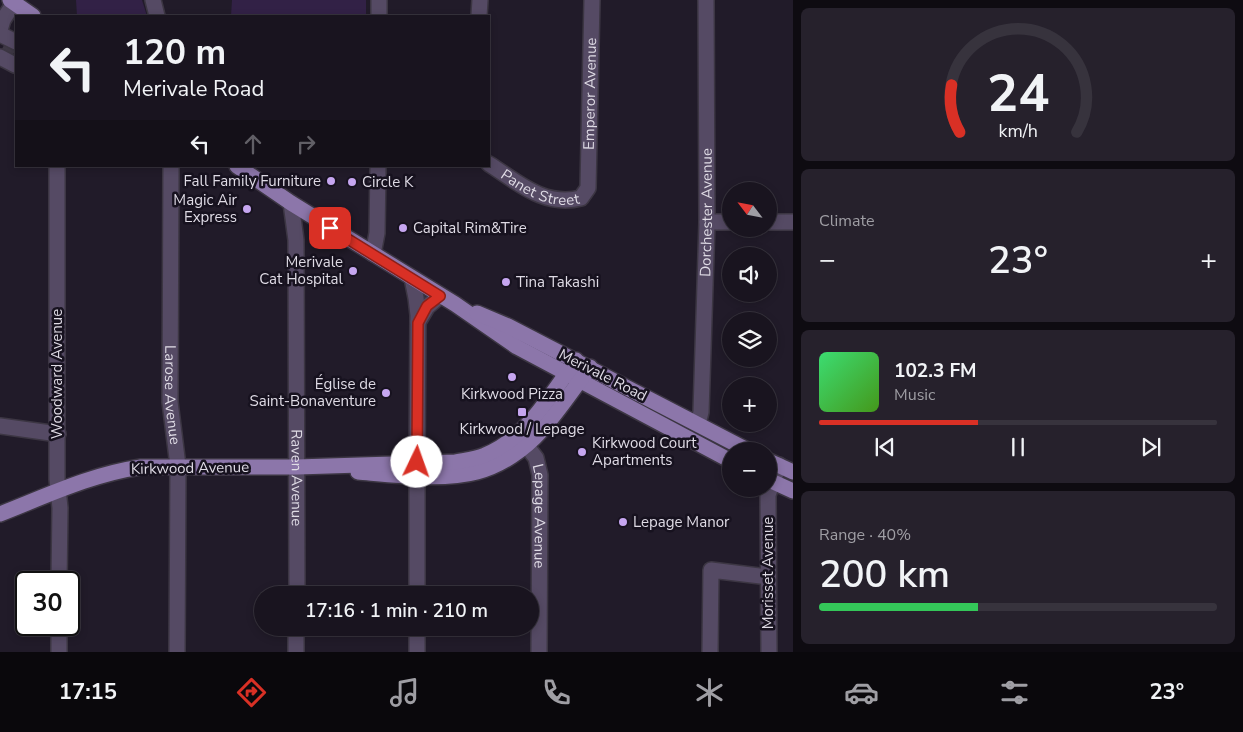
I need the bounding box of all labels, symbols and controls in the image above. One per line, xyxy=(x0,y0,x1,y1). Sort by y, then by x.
text: 120 m xyxy=(123,29,226,76)
icon: left xyxy=(40,35,105,100)
street label: Emperor Avenue xyxy=(579,37,601,150)
text: 24 xyxy=(987,58,1049,129)
text: Merivale Road xyxy=(123,74,264,104)
text: km/h xyxy=(998,119,1038,143)
icon: left xyxy=(186,130,214,158)
icon: ahead xyxy=(239,130,267,158)
icon: right xyxy=(292,130,320,158)
street label: Dorchester Avenue xyxy=(695,148,717,277)
street label: Panet Street xyxy=(497,165,582,210)
place label: Fall Family Furniture xyxy=(184,171,321,191)
place label: Circle K xyxy=(362,172,414,192)
marker: Fall Family Furniture xyxy=(325,175,337,187)
marker: Circle K xyxy=(346,176,358,188)
north arrow xyxy=(722,182,778,238)
map controls xyxy=(722,182,777,497)
place label: Magic Air Express xyxy=(173,190,238,227)
marker: Magic Air Express xyxy=(241,203,253,215)
pin xyxy=(309,207,351,249)
text: Climate xyxy=(819,210,874,232)
icon: arrive xyxy=(316,214,344,242)
place label: Capital Rim&Tire xyxy=(413,218,527,238)
marker: Capital Rim&Tire xyxy=(397,222,409,234)
text: 23° xyxy=(988,235,1048,286)
text: − xyxy=(819,241,836,279)
text: + xyxy=(1200,241,1217,279)
button: sound xyxy=(722,247,777,302)
place label: Merivale Cat Hospital xyxy=(259,252,344,289)
marker: Merivale Cat Hospital xyxy=(347,265,359,277)
place label: Tina Takashi xyxy=(516,272,599,292)
marker: Tina Takashi xyxy=(500,276,512,288)
street label: Woodward Avenue xyxy=(47,309,67,439)
button: layers xyxy=(722,312,777,367)
street label: Merivale Road xyxy=(556,344,650,406)
street label: Larose Avenue xyxy=(160,345,185,446)
text: 102.3 FM xyxy=(894,358,977,384)
marker: Kirkwood Pizza xyxy=(506,371,518,383)
place label: Église de Saint-Bonaventure xyxy=(249,374,376,411)
button: + xyxy=(722,377,777,432)
place label: Kirkwood Pizza xyxy=(461,384,563,404)
text: Music xyxy=(894,384,935,406)
marker: Église de Saint-Bonaventure xyxy=(380,387,392,399)
marker: Kirkwood / Lepage xyxy=(516,406,528,418)
place label: Kirkwood / Lepage xyxy=(460,419,584,439)
street label: Raven Avenue xyxy=(287,429,307,526)
place label: Kirkwood Court Apartments xyxy=(592,433,697,470)
icon: previous xyxy=(871,433,899,461)
icon: pause xyxy=(1004,433,1032,461)
icon: next xyxy=(1137,433,1165,461)
position arrow xyxy=(390,435,442,487)
button: − xyxy=(722,442,777,497)
marker: Kirkwood Court Apartments xyxy=(576,446,588,458)
street label: Kirkwood Avenue xyxy=(131,457,249,479)
street label: Lepage Avenue xyxy=(528,462,550,568)
place label: Lepage Manor xyxy=(633,512,730,532)
marker: Lepage Manor xyxy=(617,516,629,528)
street label: Morisset Avenue xyxy=(758,517,778,629)
text: Range · 40% xyxy=(819,524,911,546)
text: 200 km xyxy=(819,549,950,600)
speed limit sign: 30 xyxy=(15,571,80,636)
text: 17:16 · 1 min · 210 m xyxy=(305,598,488,624)
icon: directions xyxy=(234,675,269,710)
icon: music xyxy=(387,675,422,710)
icon: phone xyxy=(539,675,574,710)
icon: climate xyxy=(692,675,727,710)
icon: car xyxy=(844,675,879,710)
icon: filters xyxy=(997,675,1032,710)
text: 17:15 xyxy=(59,677,117,707)
text: 23° xyxy=(1149,677,1184,707)

